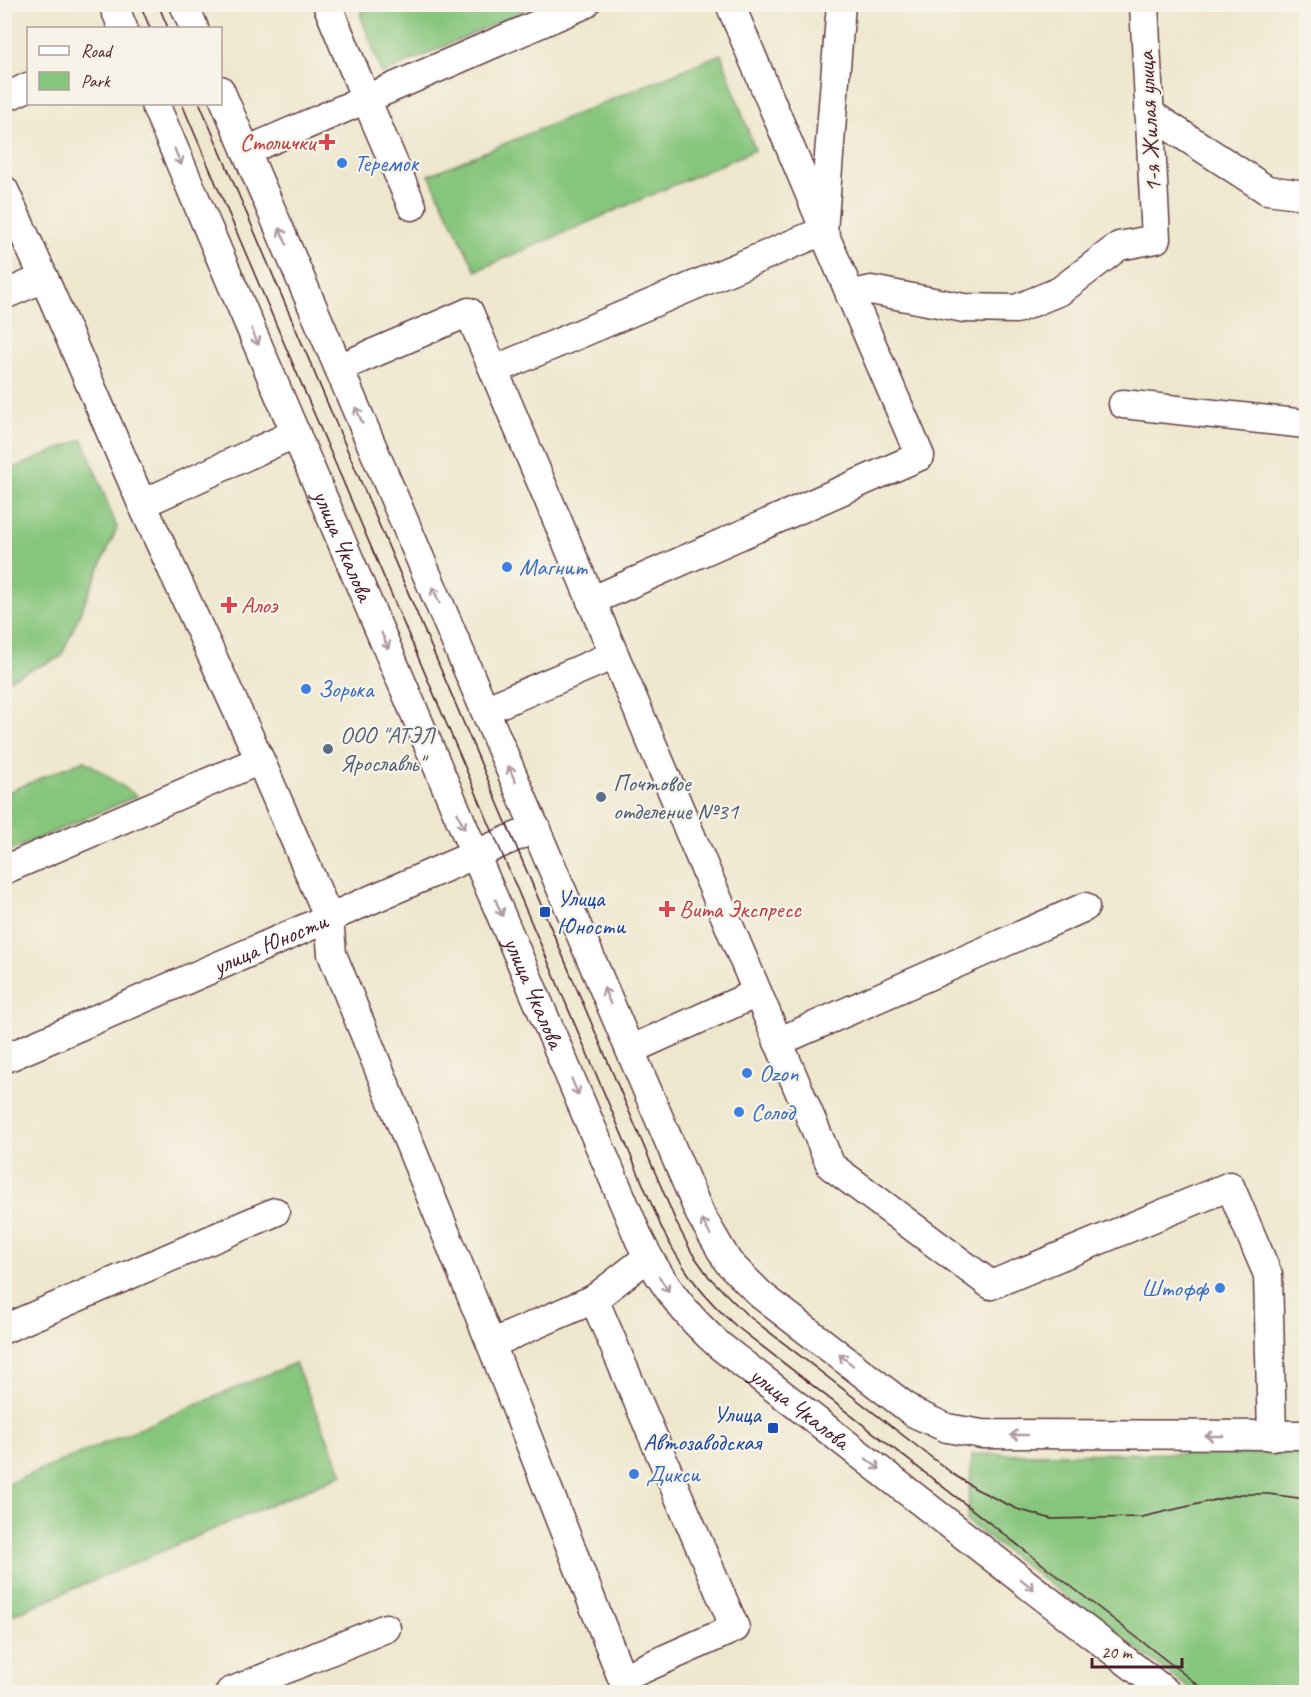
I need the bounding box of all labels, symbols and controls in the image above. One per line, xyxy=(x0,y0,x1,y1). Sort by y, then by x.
legend xyxy=(27,27,222,105)
text: Road xyxy=(81,40,114,62)
street label: 1-я Жилая улица xyxy=(1130,49,1168,193)
text: Park xyxy=(81,70,111,92)
place label: Столички xyxy=(240,127,317,157)
marker: Столички xyxy=(320,135,334,149)
one-way arrow xyxy=(173,148,184,166)
place label: Теремок xyxy=(354,148,420,178)
marker: Теремок xyxy=(335,156,349,170)
one-way arrow xyxy=(277,227,288,246)
one-way arrow xyxy=(250,327,261,345)
one-way arrow xyxy=(353,407,364,425)
street label: улица Чкалова xyxy=(306,484,381,608)
place label: Магнит xyxy=(519,552,588,582)
marker: Магнит xyxy=(500,560,514,574)
one-way arrow xyxy=(429,586,440,604)
place label: Алоэ xyxy=(241,590,279,620)
marker: Алоэ xyxy=(222,598,236,612)
one-way arrow xyxy=(380,632,391,650)
place label: Зорька xyxy=(318,674,375,704)
marker: Зорька xyxy=(299,682,313,696)
place label: ООО "АТЭЛ Ярославль" xyxy=(340,720,437,778)
marker: ООО "АТЭЛ Ярославль" xyxy=(321,742,335,756)
one-way arrow xyxy=(506,766,517,784)
place label: Почтовое отделение №31 xyxy=(613,768,740,826)
marker: Почтовое отделение №31 xyxy=(594,790,608,804)
one-way arrow xyxy=(456,811,467,829)
place label: Улица Юности xyxy=(557,883,626,941)
place label: Вита Экспресс xyxy=(679,894,802,924)
one-way arrow xyxy=(494,898,505,916)
marker: Вита Экспресс xyxy=(660,902,674,916)
street label: улица Юности xyxy=(206,905,333,982)
marker: Улица Юности xyxy=(538,905,552,919)
street label: улица Чкалова xyxy=(496,931,572,1055)
one-way arrow xyxy=(601,988,612,1006)
place label: Ozon xyxy=(759,1058,799,1088)
marker: Ozon xyxy=(740,1066,754,1080)
one-way arrow xyxy=(570,1078,581,1096)
place label: Солод xyxy=(751,1097,797,1127)
marker: Солод xyxy=(732,1105,746,1119)
one-way arrow xyxy=(700,1219,712,1236)
place label: Штофф xyxy=(1141,1273,1210,1303)
one-way arrow xyxy=(658,1275,670,1292)
marker: Штофф xyxy=(1213,1281,1227,1295)
one-way arrow xyxy=(838,1354,854,1367)
street label: улица Чкалова xyxy=(742,1359,857,1457)
place label: Улица Автозаводская xyxy=(643,1399,763,1457)
marker: Улица Автозаводская xyxy=(766,1421,780,1435)
one-way arrow xyxy=(1009,1429,1029,1441)
one-way arrow xyxy=(1204,1430,1224,1442)
one-way arrow xyxy=(865,1458,881,1471)
place label: Дикси xyxy=(646,1459,701,1489)
marker: Дикси xyxy=(627,1467,641,1481)
one-way arrow xyxy=(1019,1578,1035,1591)
scale bar xyxy=(1092,1631,1182,1669)
text: 20 m xyxy=(1101,1641,1134,1663)

